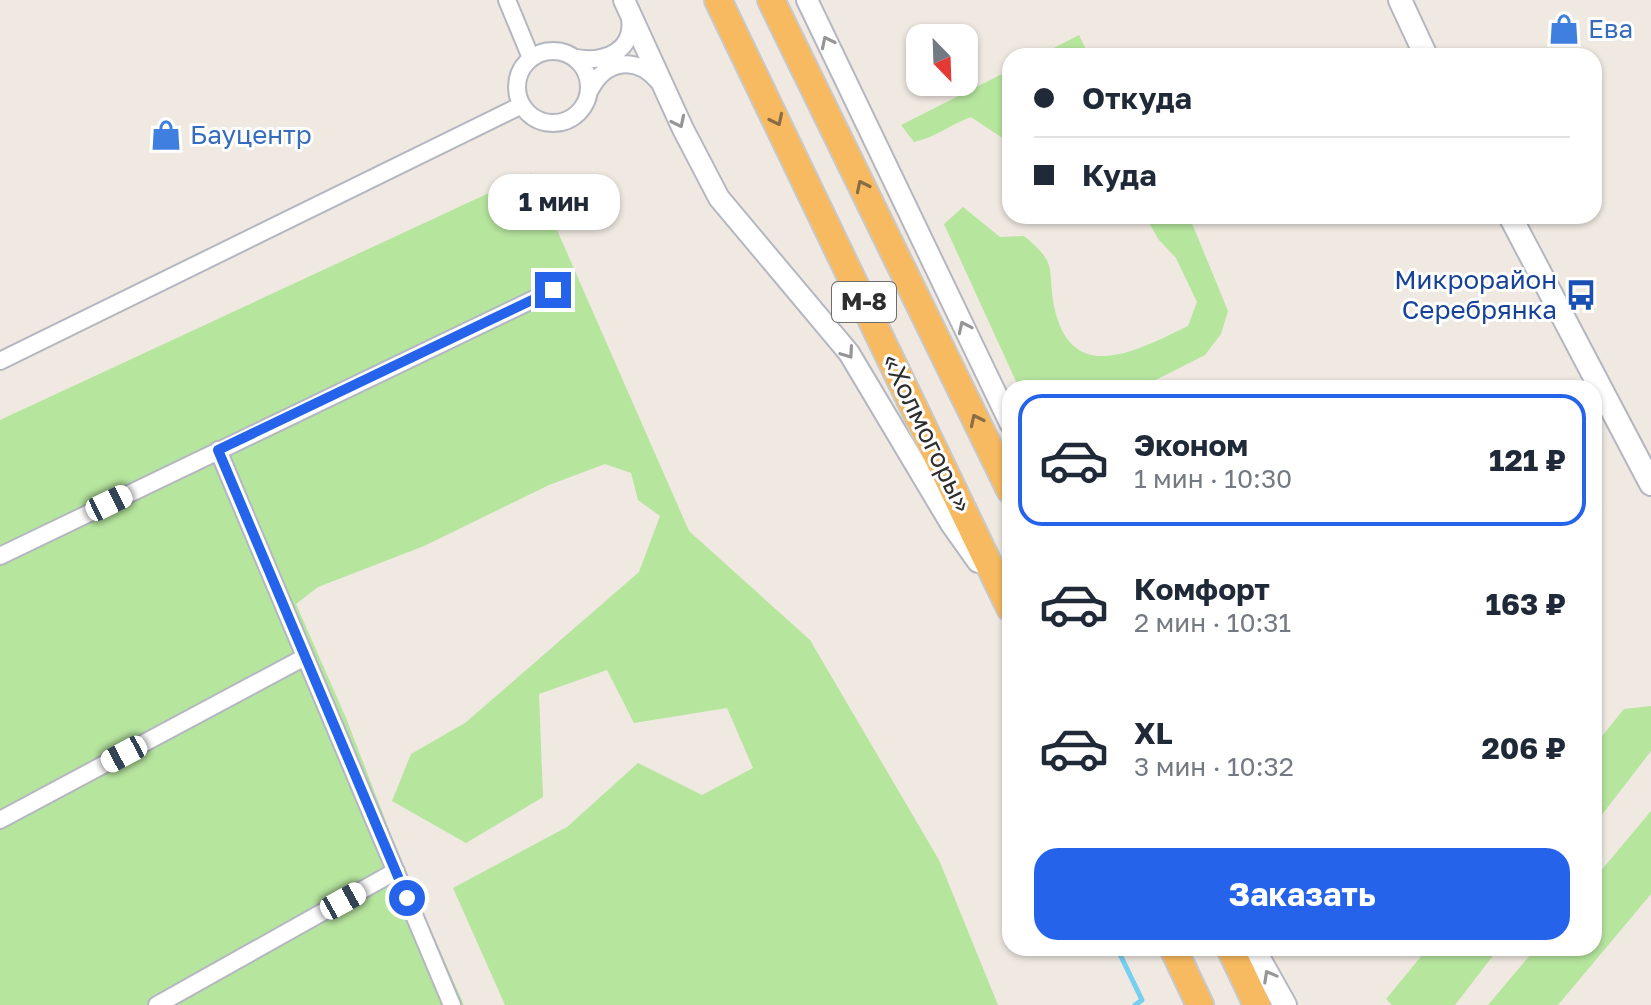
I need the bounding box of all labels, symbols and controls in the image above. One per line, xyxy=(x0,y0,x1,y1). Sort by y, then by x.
shop icon: Ева xyxy=(1547,12,1581,46)
place label: Ева xyxy=(1588,13,1633,44)
north arrow xyxy=(906,24,978,96)
map controls xyxy=(906,24,978,96)
one-way arrow xyxy=(822,36,837,51)
text: Откуда xyxy=(1082,80,1192,116)
one-way arrow xyxy=(767,112,783,127)
one-way arrow xyxy=(669,114,685,128)
shop icon: Бауцентр xyxy=(149,118,183,152)
place label: Бауцентр xyxy=(190,119,312,150)
text: Куда xyxy=(1082,157,1157,193)
callout: 1 мин xyxy=(487,174,619,230)
one-way arrow xyxy=(856,180,872,194)
text: 1 мин xyxy=(519,186,589,217)
place label: Микрорайон Серебрянка xyxy=(1394,264,1557,325)
route end xyxy=(535,272,571,308)
bus stop icon: Микрорайон Серебрянка xyxy=(1564,278,1598,312)
road number: М-8 xyxy=(832,282,896,322)
one-way arrow xyxy=(958,321,974,335)
one-way arrow xyxy=(838,345,853,359)
street label: «Холмогоры» xyxy=(876,349,979,517)
one-way arrow xyxy=(970,413,986,428)
icon: car xyxy=(1038,424,1110,496)
text: Эконом xyxy=(1134,427,1248,463)
text: 121 ₽ xyxy=(1489,442,1566,478)
text: 1 мин · 10:30 xyxy=(1134,463,1292,494)
car xyxy=(82,482,136,524)
icon: car xyxy=(1038,568,1110,640)
text: Комфорт xyxy=(1134,571,1270,607)
text: 163 ₽ xyxy=(1485,586,1566,622)
text: 2 мин · 10:31 xyxy=(1134,607,1291,638)
icon: car xyxy=(1038,712,1110,784)
text: XL xyxy=(1134,715,1173,751)
text: 206 ₽ xyxy=(1481,730,1566,766)
car xyxy=(97,732,151,776)
text: 3 мин · 10:32 xyxy=(1134,751,1294,782)
button: Заказать xyxy=(1034,848,1570,940)
car xyxy=(316,879,370,923)
route start xyxy=(389,880,425,916)
one-way arrow xyxy=(1263,971,1279,985)

